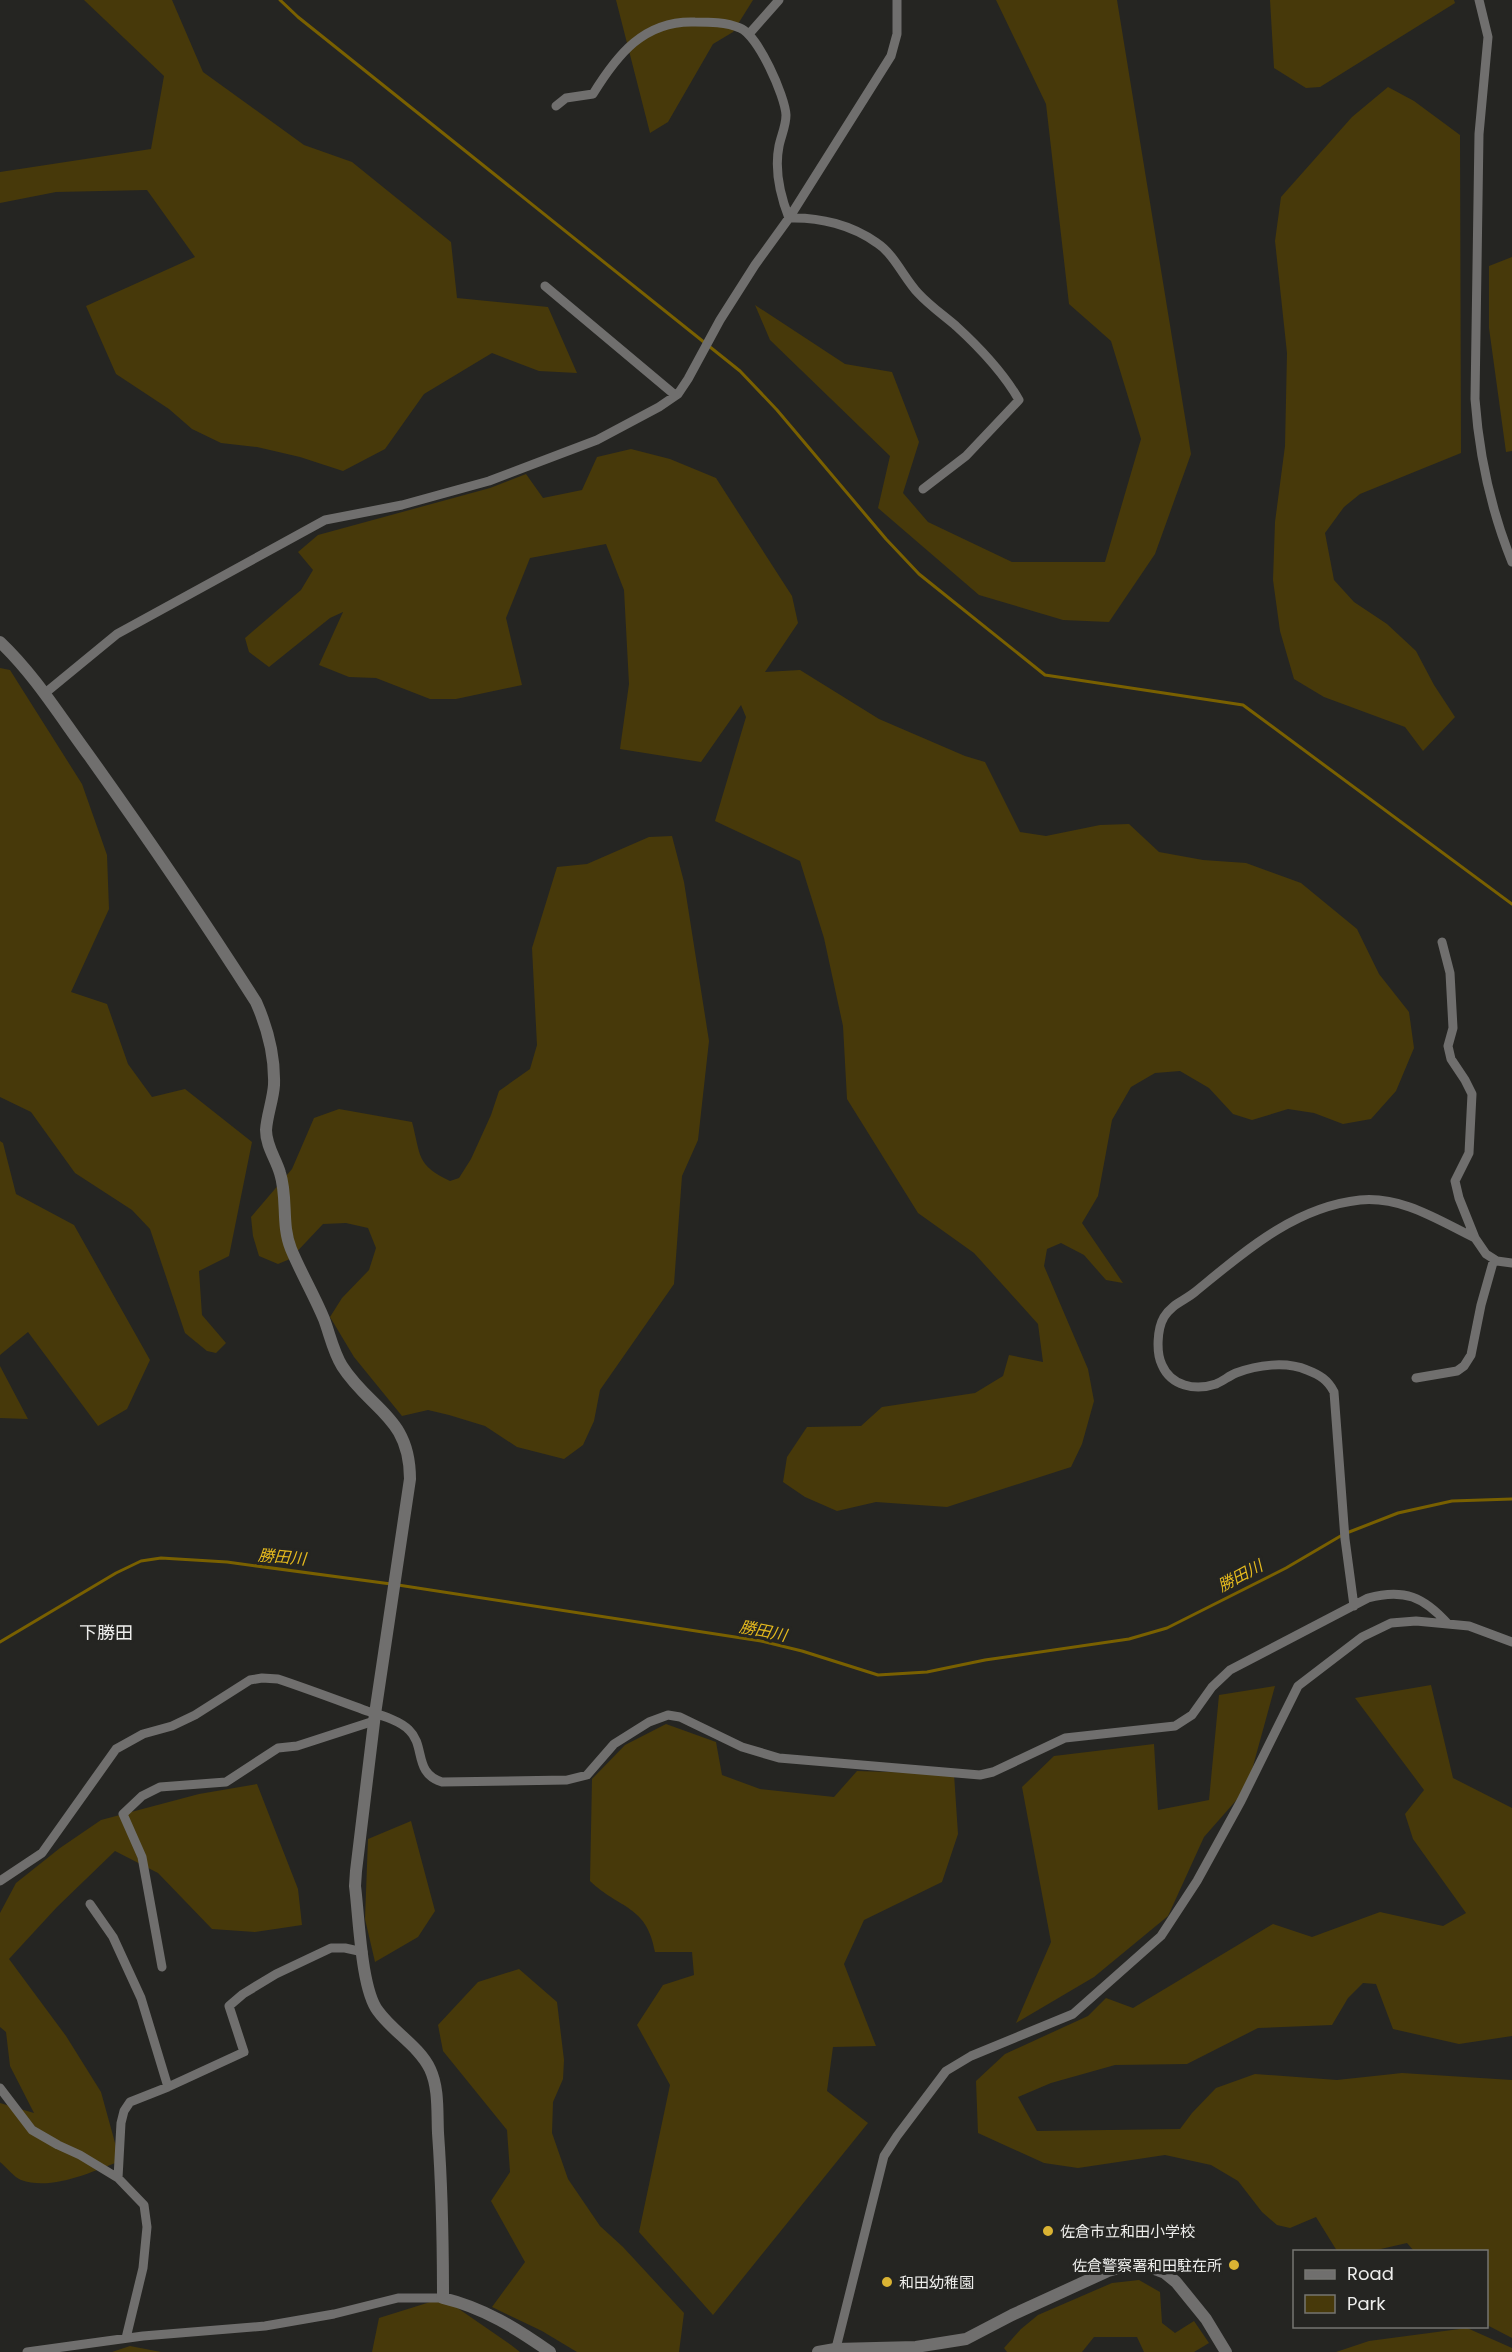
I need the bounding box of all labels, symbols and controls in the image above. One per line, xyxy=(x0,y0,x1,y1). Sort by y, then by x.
water label: 勝田川 xyxy=(257,1543,309,1571)
water label: 勝田川 xyxy=(1213,1554,1268,1597)
water label: 勝田川 xyxy=(737,1615,791,1647)
district label: 下勝田 xyxy=(79,1620,133,1645)
place label: 佐倉市立和田小学校 xyxy=(1060,2221,1195,2242)
marker: 佐倉市立和田小学校 xyxy=(1041,2224,1055,2238)
legend xyxy=(1293,2250,1488,2328)
place label: 佐倉警察署和田駐在所 xyxy=(1072,2255,1222,2276)
marker: 佐倉警察署和田駐在所 xyxy=(1227,2258,1241,2272)
text: Road xyxy=(1347,2261,1394,2286)
place label: 和田幼稚園 xyxy=(899,2272,974,2293)
marker: 和田幼稚園 xyxy=(880,2275,894,2289)
text: Park xyxy=(1347,2291,1386,2316)

